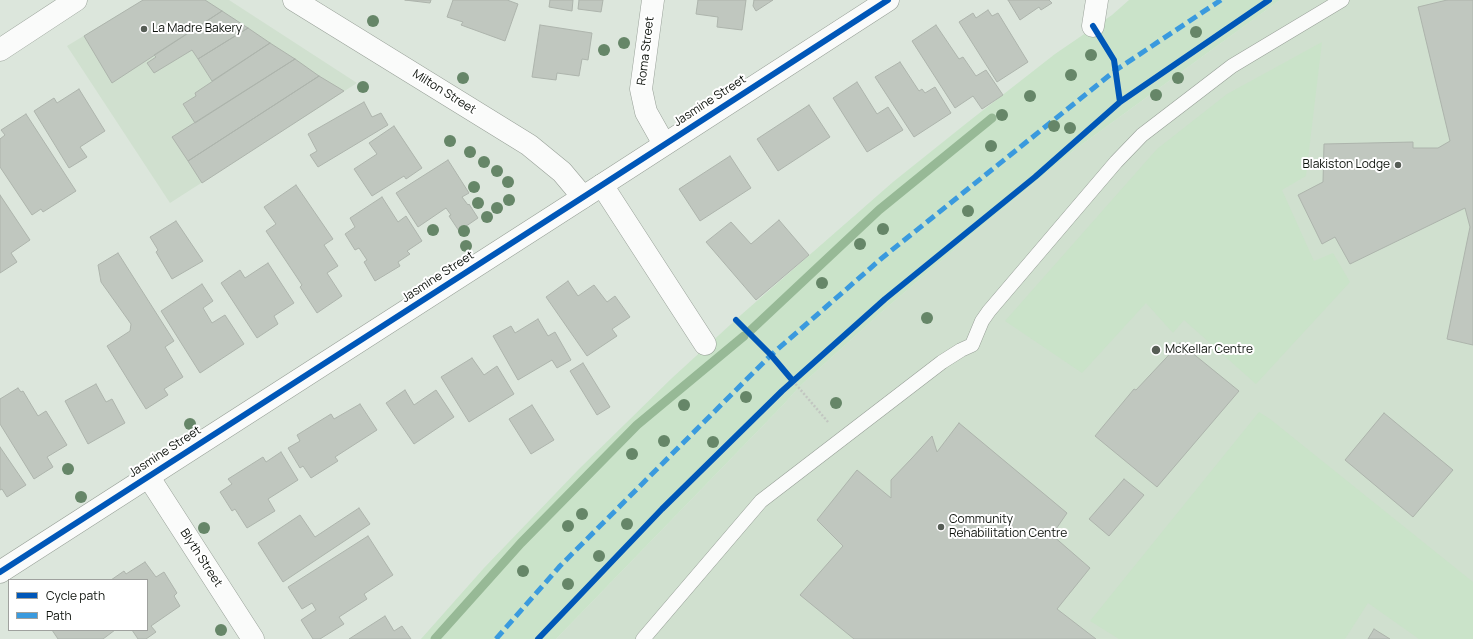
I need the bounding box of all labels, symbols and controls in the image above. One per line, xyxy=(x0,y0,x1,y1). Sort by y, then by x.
street label: Roma Street xyxy=(635,16,657,86)
place label: La Madre Bakery xyxy=(152,22,242,36)
marker: La Madre Bakery xyxy=(139,24,149,34)
street label: Milton Street xyxy=(410,67,478,117)
street label: Jasmine Street xyxy=(671,72,749,130)
place label: Blakiston Lodge xyxy=(1302,158,1390,172)
marker: Blakiston Lodge xyxy=(1393,160,1403,170)
street label: Jasmine Street xyxy=(399,248,477,306)
place label: McKellar Centre xyxy=(1165,343,1253,357)
marker: McKellar Centre xyxy=(1150,344,1162,356)
street label: Jasmine Street xyxy=(126,423,204,481)
place label: Community Rehabilitation Centre xyxy=(949,513,1067,541)
marker: Community Rehabilitation Centre xyxy=(936,522,946,532)
street label: Blyth Street xyxy=(177,526,225,590)
legend xyxy=(8,579,148,631)
text: Cycle path xyxy=(46,587,105,604)
text: Path xyxy=(46,607,72,624)

